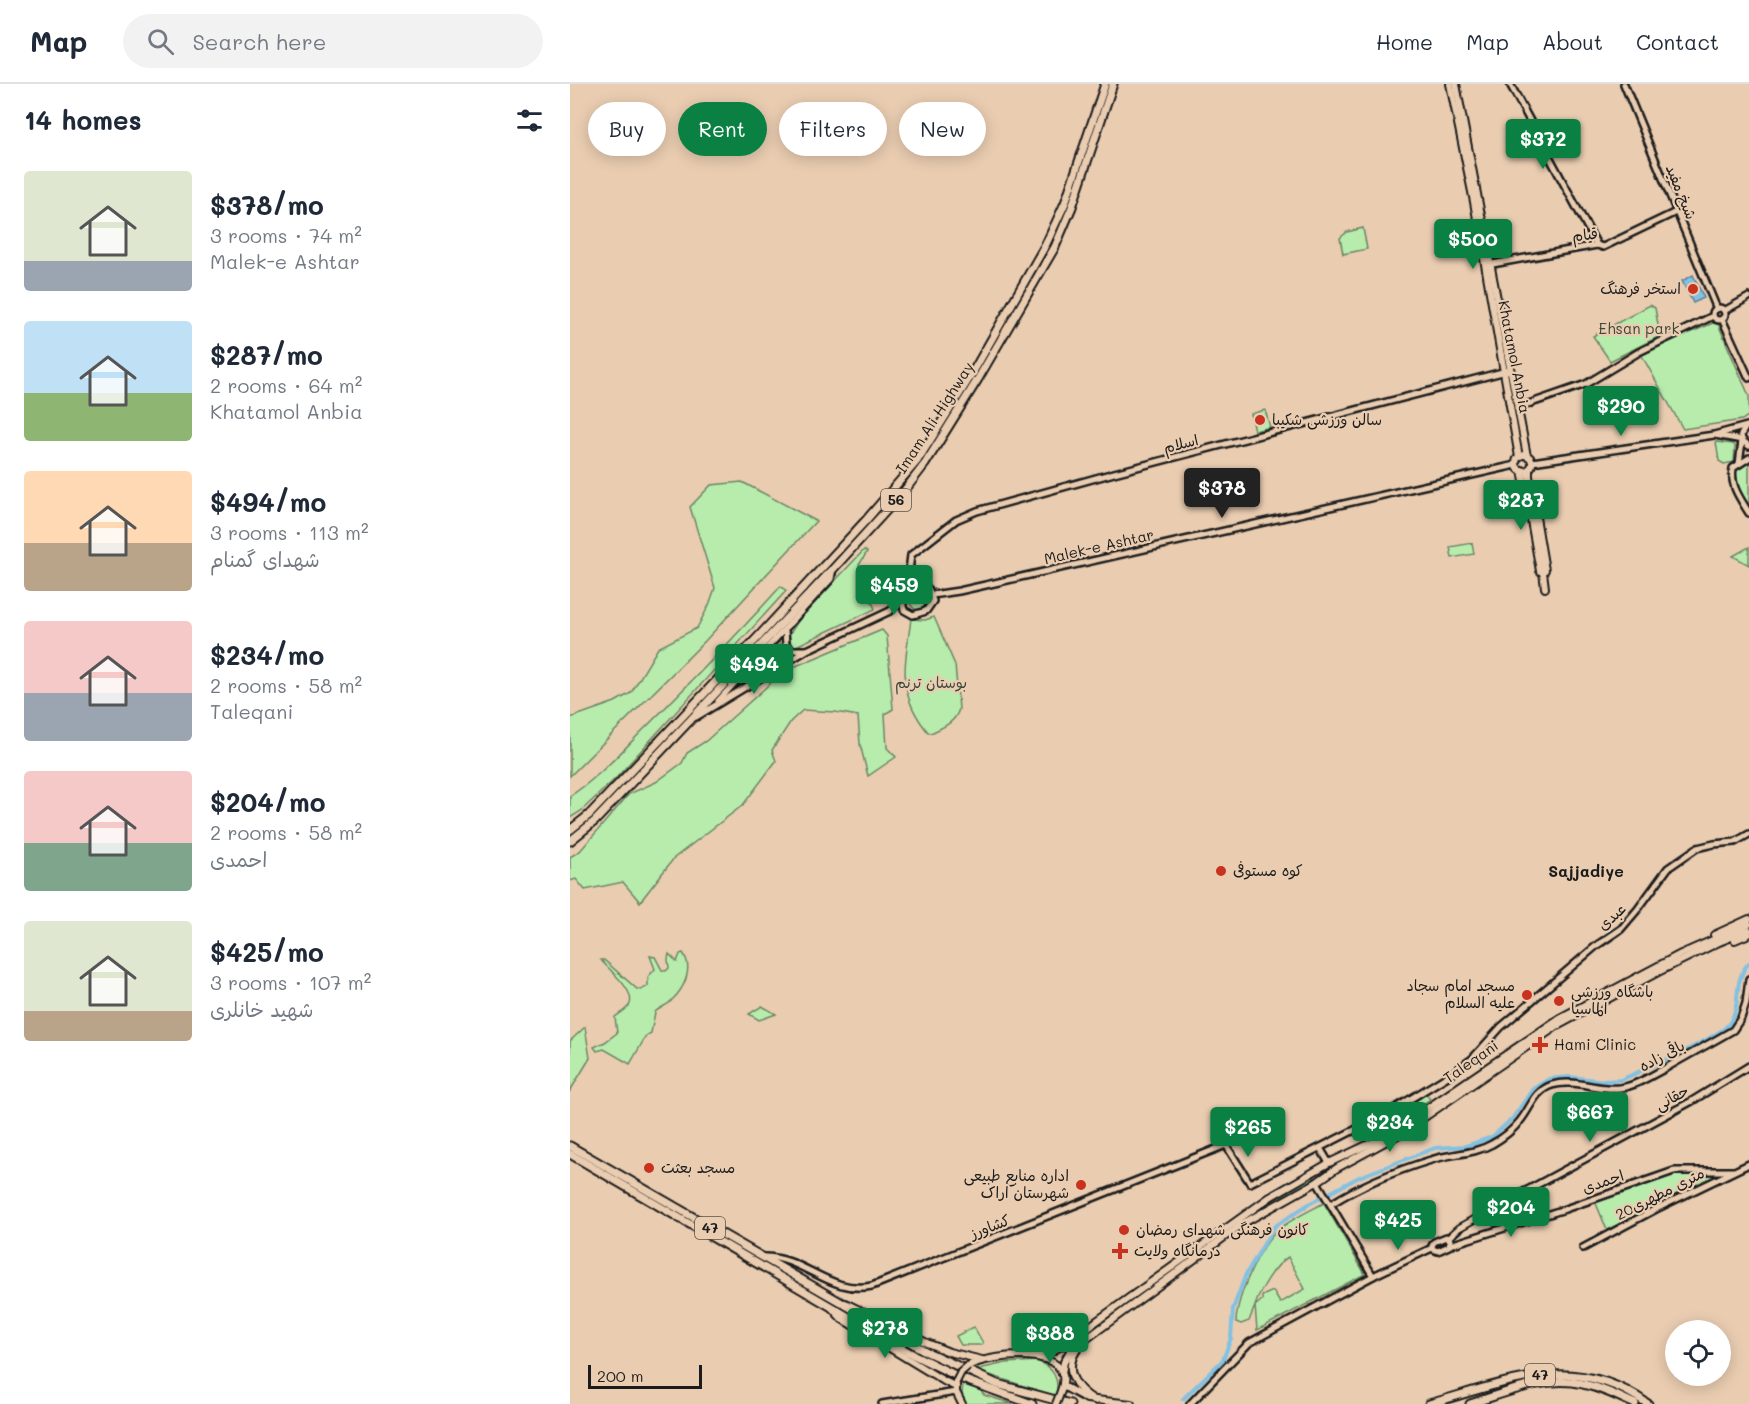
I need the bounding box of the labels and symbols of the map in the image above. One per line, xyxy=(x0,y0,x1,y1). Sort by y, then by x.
pin: $372 xyxy=(1507,119,1579,170)
street label: شیخ مفید xyxy=(1661,161,1702,222)
pin: $500 xyxy=(1437,219,1509,270)
street label: قیام xyxy=(1571,223,1599,247)
place label: استخر فرهنگ xyxy=(1600,278,1681,298)
marker: استخر فرهنگ xyxy=(1686,282,1700,296)
street label: Khatamol Anbia xyxy=(1494,299,1536,415)
park label: Ehsan park xyxy=(1599,318,1679,338)
street label: Imam Ali Highway xyxy=(891,358,978,477)
pin: $290 xyxy=(1585,386,1657,437)
place label: سالن ورزشی شکیبا xyxy=(1272,409,1382,430)
marker: سالن ورزشی شکیبا xyxy=(1253,413,1267,427)
street label: اسلام xyxy=(1161,429,1201,459)
pin: $378 xyxy=(1186,468,1258,519)
pin: $287 xyxy=(1485,480,1557,531)
road number: 56 xyxy=(881,489,911,511)
street label: Malek-e Ashtar xyxy=(1042,524,1156,568)
pin: $459 xyxy=(858,565,930,616)
pin: $494 xyxy=(718,644,790,695)
park label: بوستان ترنم xyxy=(895,672,967,695)
place label: کوه مستوفی xyxy=(1233,860,1303,880)
district label: Sajjadiye xyxy=(1548,860,1624,881)
marker: کوه مستوفی xyxy=(1214,864,1228,878)
street label: عبدی xyxy=(1593,898,1630,934)
place label: مسجد امام سجاد علیه السلام xyxy=(1407,975,1515,1014)
place label: باشگاه ورزشی الماسیا xyxy=(1571,981,1653,1018)
marker: مسجد امام سجاد علیه السلام xyxy=(1520,988,1534,1002)
marker: باشگاه ورزشی الماسیا xyxy=(1552,994,1566,1008)
place label: Hami Clinic xyxy=(1554,1034,1636,1054)
street label: Taleqani xyxy=(1439,1035,1502,1087)
street label: باقی زاده xyxy=(1635,1035,1688,1075)
marker: Hami Clinic xyxy=(1531,1036,1549,1054)
street label: حقانی xyxy=(1651,1080,1692,1115)
pin: $667 xyxy=(1554,1092,1626,1143)
pin: $234 xyxy=(1354,1102,1426,1153)
pin: $265 xyxy=(1212,1107,1284,1158)
place label: مسجد بعثت xyxy=(661,1157,735,1177)
marker: مسجد بعثت xyxy=(642,1161,656,1175)
street label: 20متری مطهری xyxy=(1612,1162,1707,1224)
place label: اداره منابع طبیعی شهرستان اراک xyxy=(964,1165,1069,1202)
street label: احمدی xyxy=(1579,1165,1626,1197)
marker: اداره منابع طبیعی شهرستان اراک xyxy=(1074,1178,1088,1192)
pin: $204 xyxy=(1475,1187,1547,1238)
pin: $425 xyxy=(1362,1200,1434,1251)
street label: کشاورز xyxy=(966,1209,1012,1243)
road number: 47 xyxy=(695,1217,725,1239)
place label: کانون فرهنگی شهدای رمضان xyxy=(1136,1219,1309,1240)
marker: کانون فرهنگی شهدای رمضان xyxy=(1117,1223,1131,1237)
place label: درمانگاه ولایت xyxy=(1134,1240,1221,1260)
marker: درمانگاه ولایت xyxy=(1111,1242,1129,1260)
pin: $278 xyxy=(849,1308,921,1359)
pin: $388 xyxy=(1014,1313,1086,1364)
scale bar xyxy=(588,1362,702,1390)
road number: 47 xyxy=(1525,1364,1555,1386)

